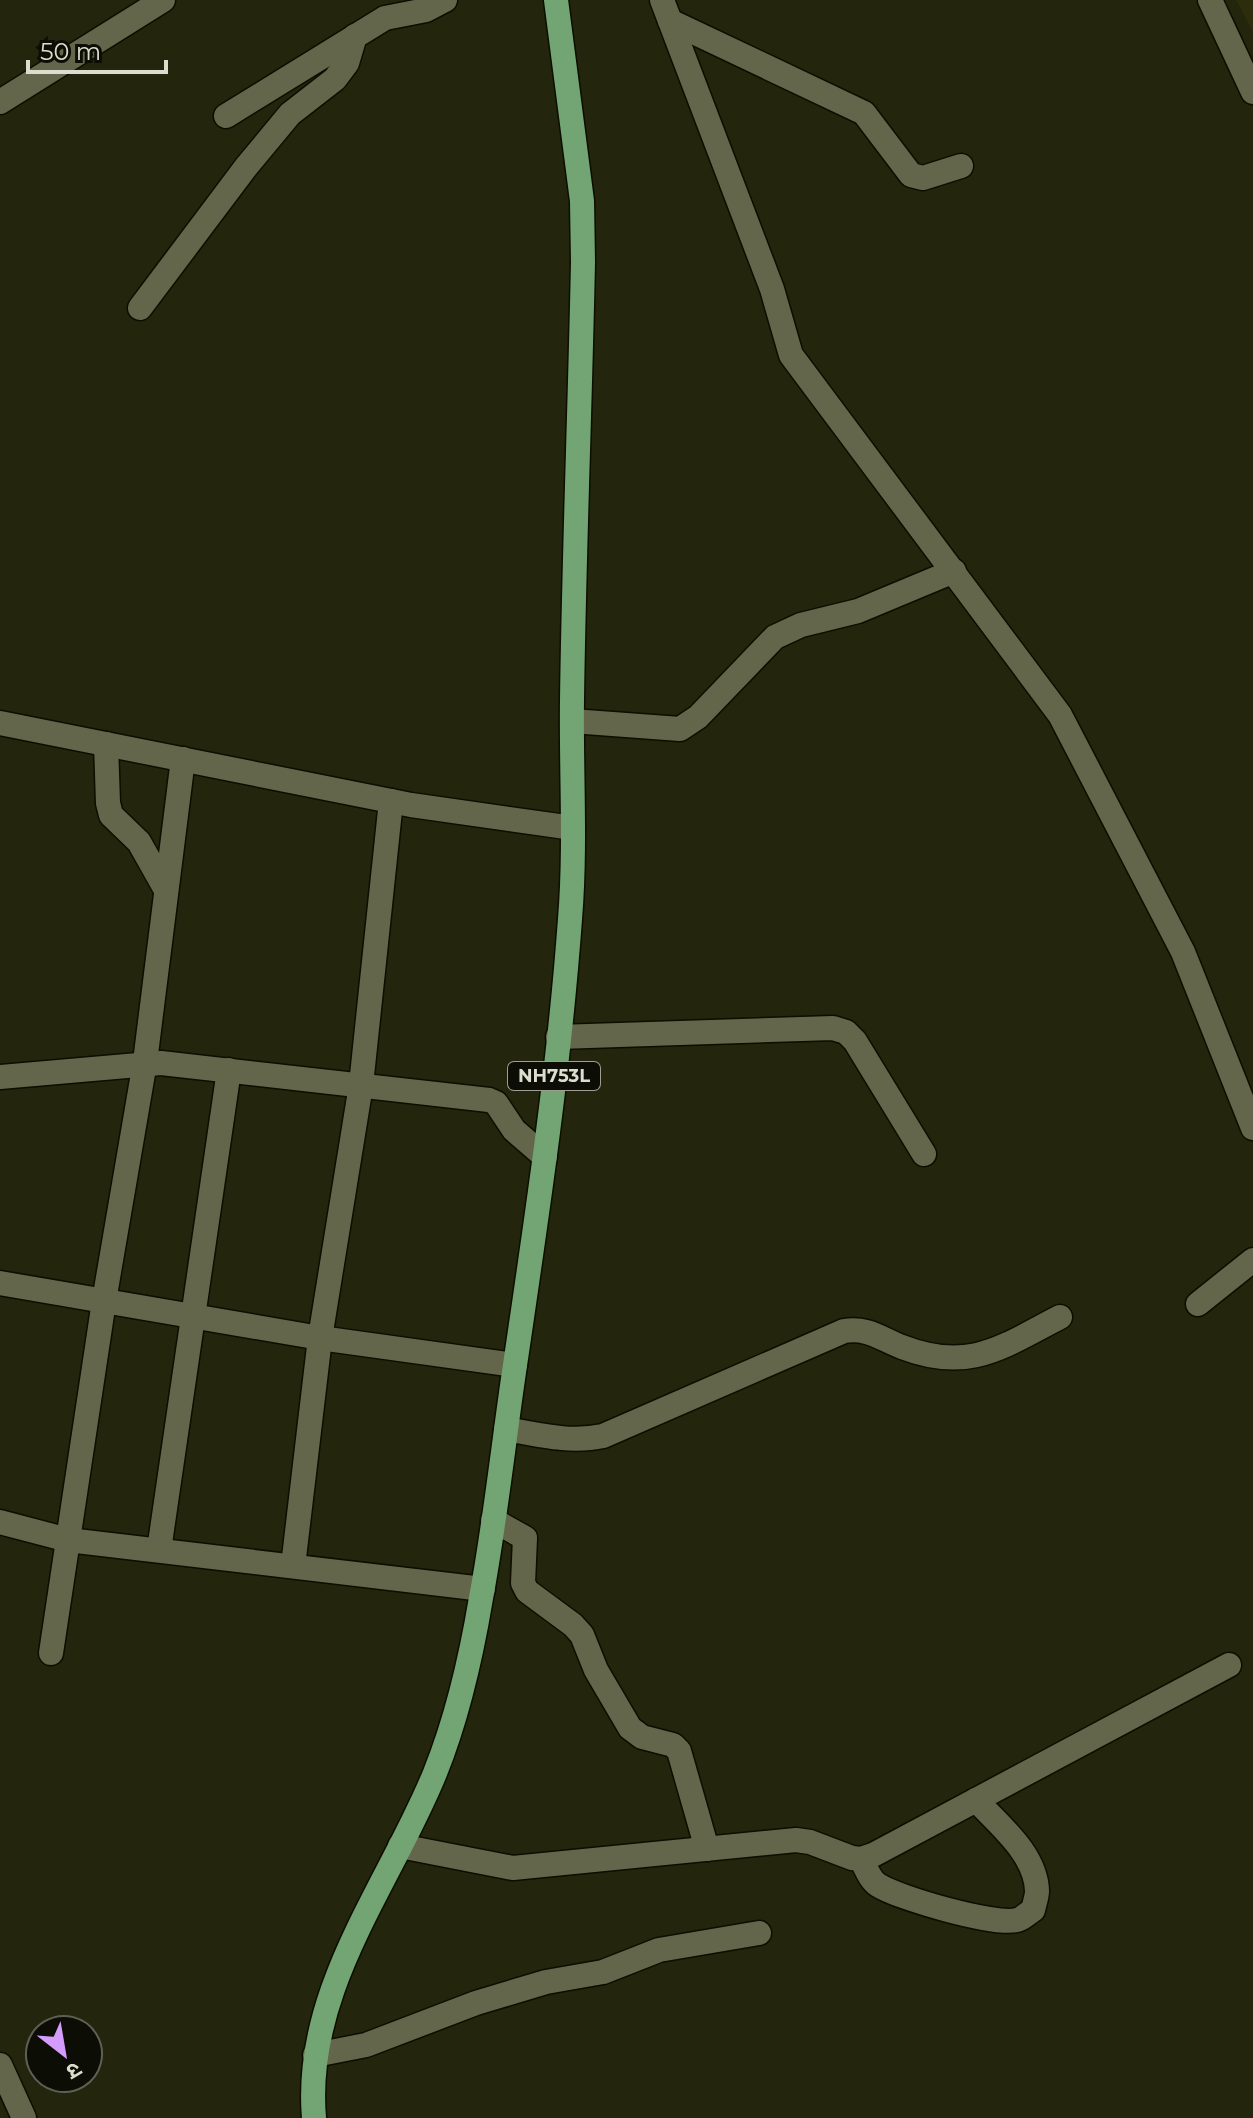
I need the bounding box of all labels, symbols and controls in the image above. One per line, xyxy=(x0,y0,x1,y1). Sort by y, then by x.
scale bar xyxy=(28,24,166,74)
text: 50 m xyxy=(40,37,101,66)
road number: NH753L xyxy=(508,1062,600,1090)
north arrow xyxy=(24,2014,104,2094)
text: उ xyxy=(61,2056,87,2086)

